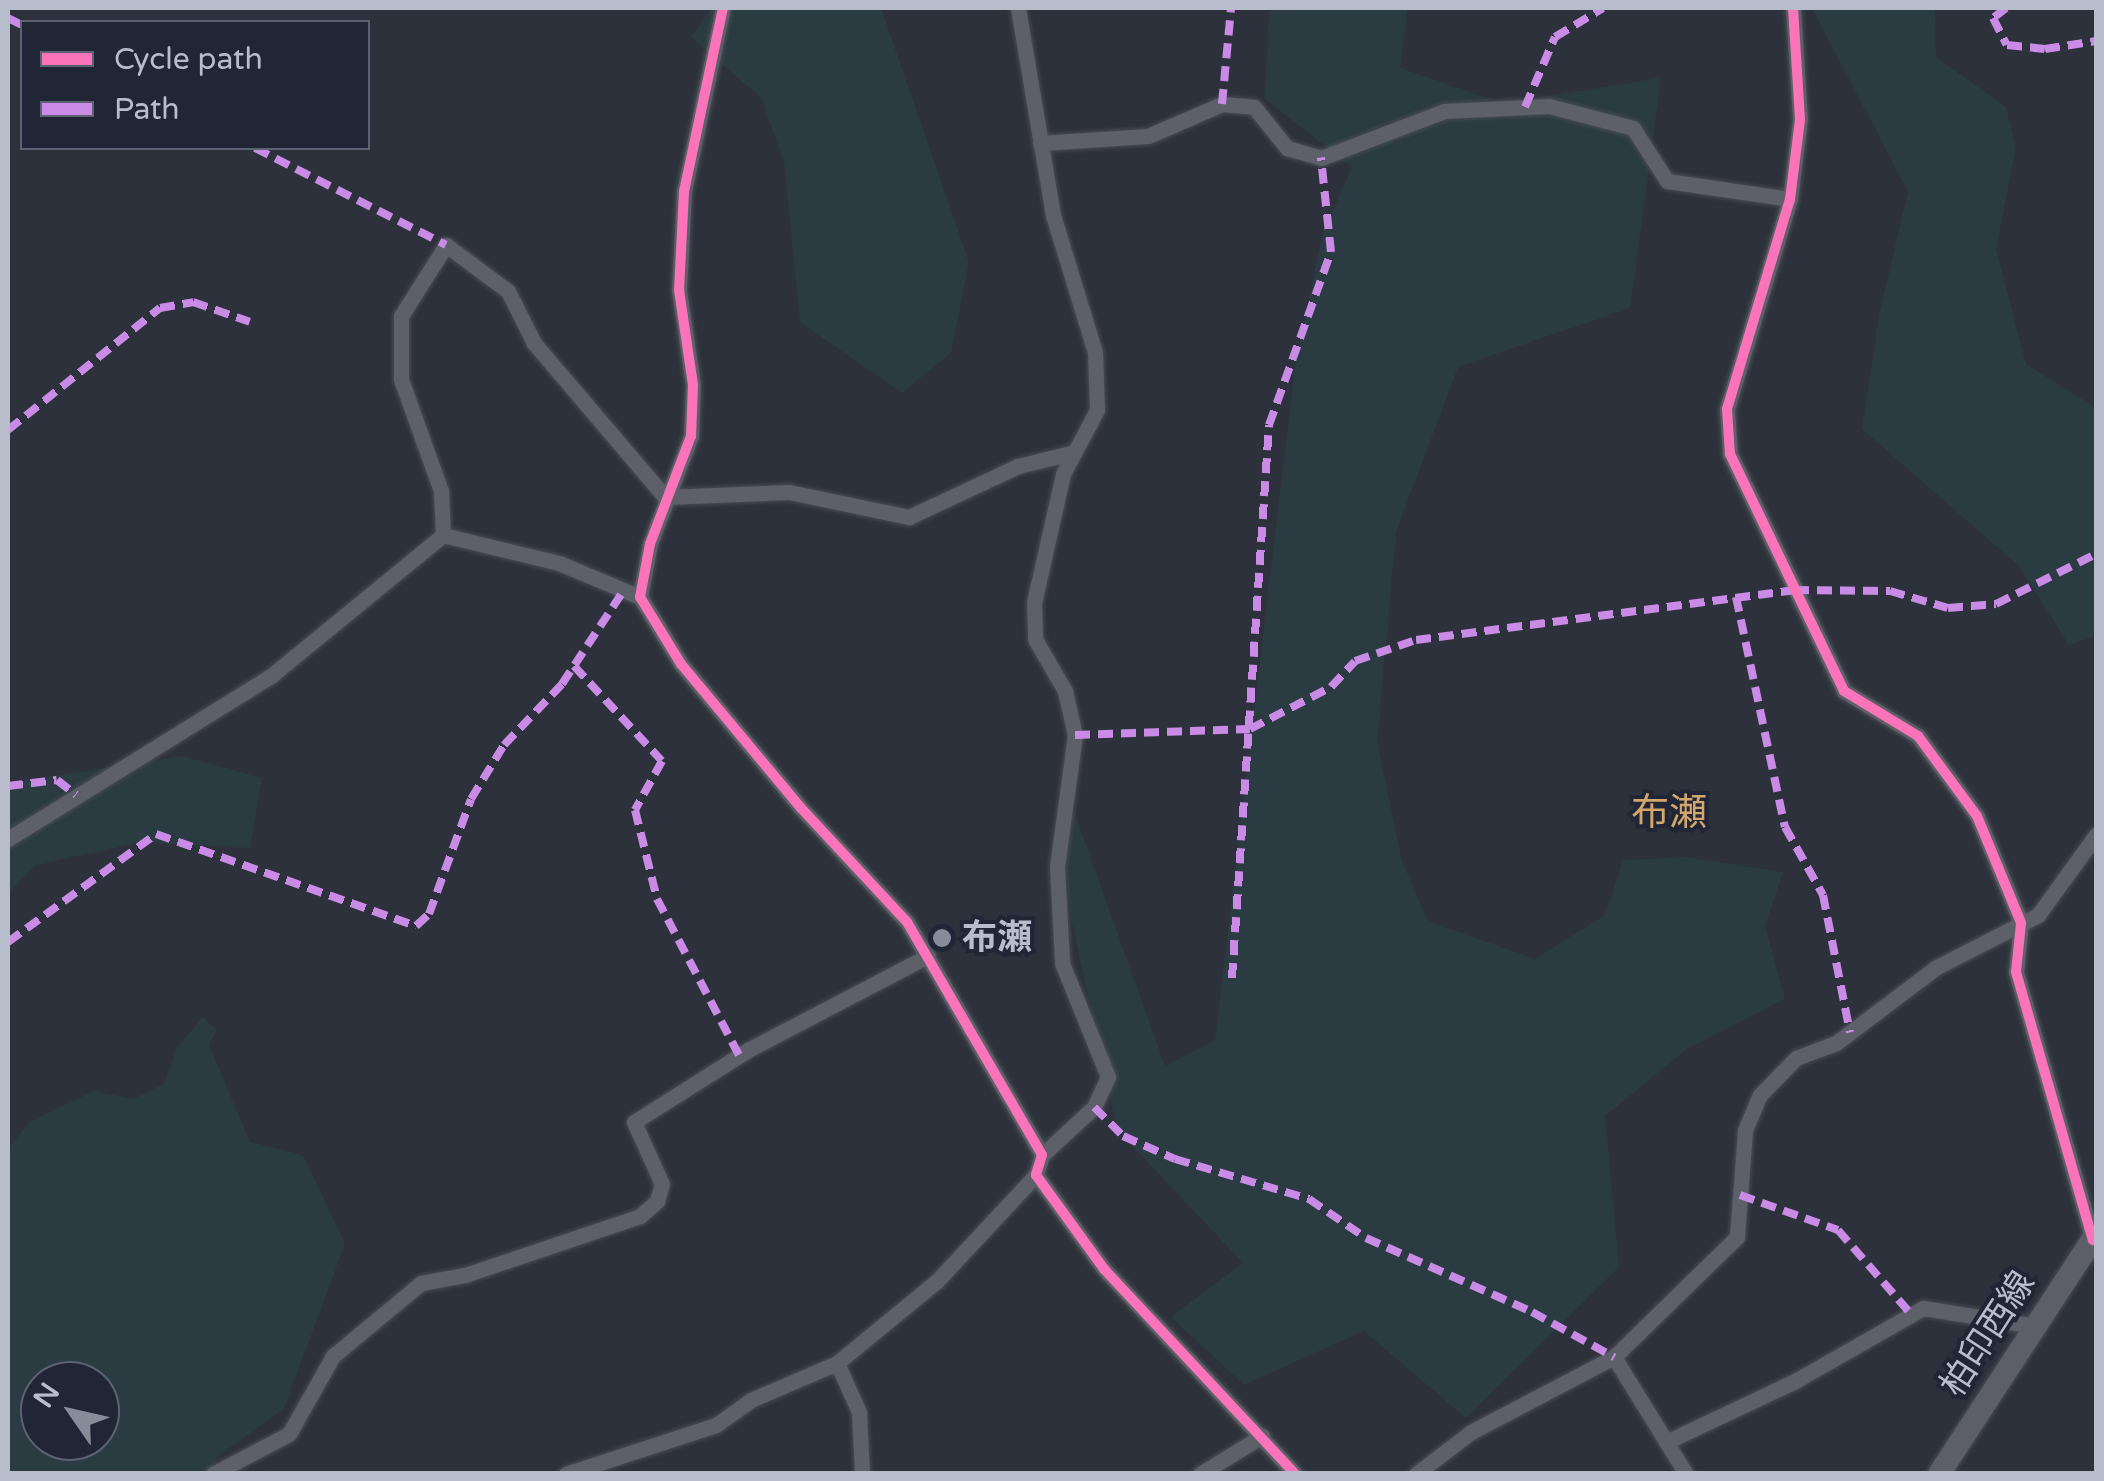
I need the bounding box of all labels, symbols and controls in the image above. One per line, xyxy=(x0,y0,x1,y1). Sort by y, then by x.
legend xyxy=(20,20,370,150)
text: Cycle path xyxy=(114,41,263,78)
text: Path xyxy=(114,91,180,128)
district label: 布瀬 xyxy=(1631,791,1707,837)
place label: 布瀬 xyxy=(962,917,1032,959)
marker: 布瀬 xyxy=(931,927,953,949)
street label: 柏印西線 xyxy=(1932,1264,2044,1404)
north arrow xyxy=(20,1361,120,1461)
text: N xyxy=(26,1377,67,1414)

